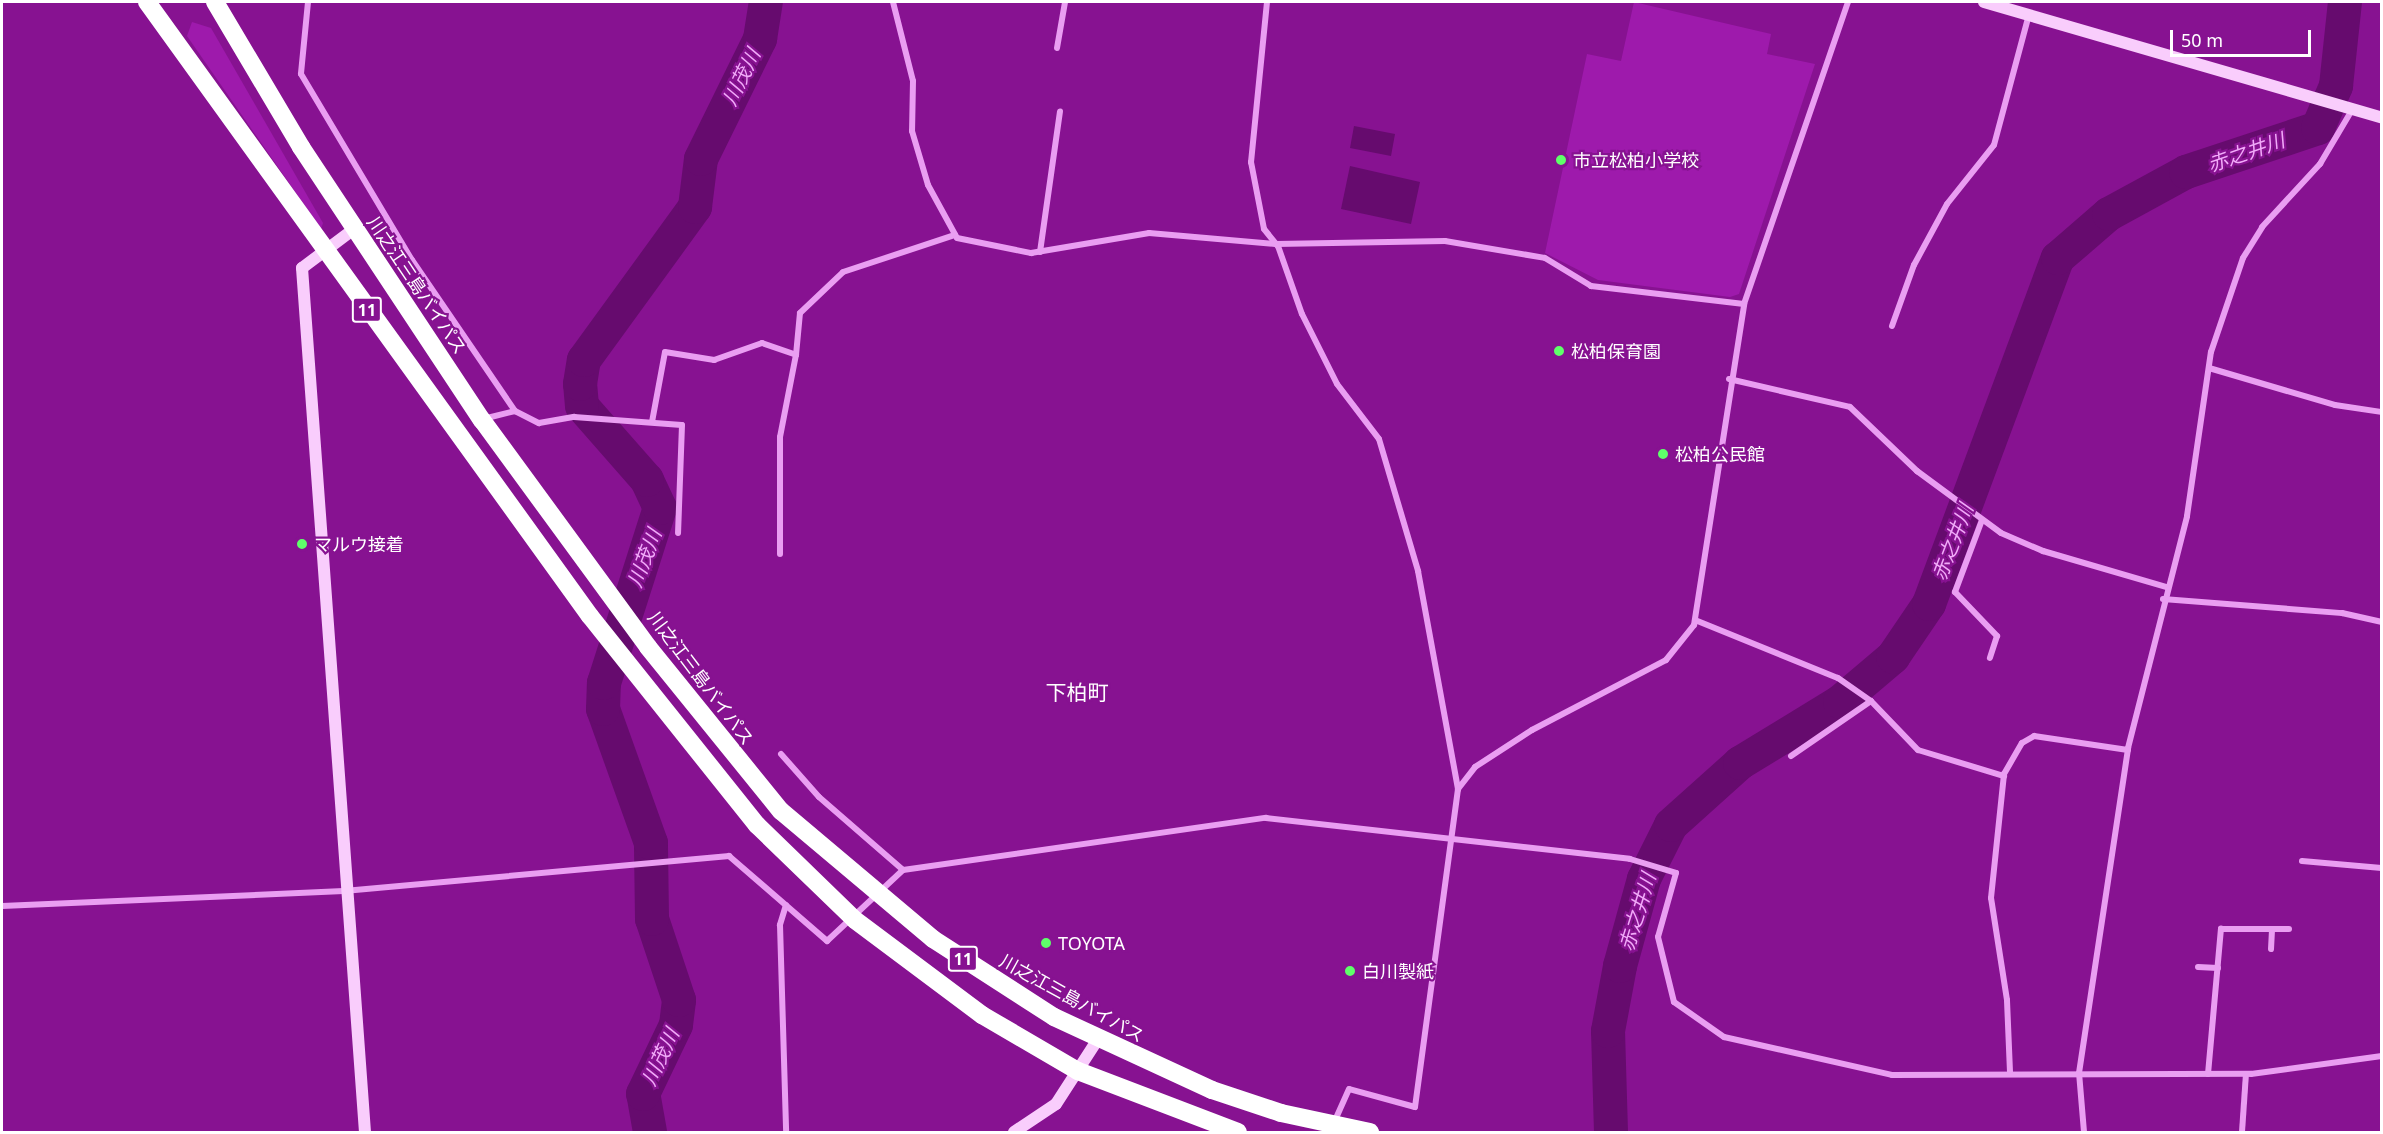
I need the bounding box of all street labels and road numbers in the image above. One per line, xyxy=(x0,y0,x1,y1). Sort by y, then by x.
street label: 川之江三島バイパス xyxy=(363,212,471,358)
road number: 11 xyxy=(350,297,384,323)
street label: 川之江三島バイパス xyxy=(644,607,758,749)
road number: 11 xyxy=(946,946,980,972)
street label: 川之江三島バイパス xyxy=(996,949,1148,1047)

